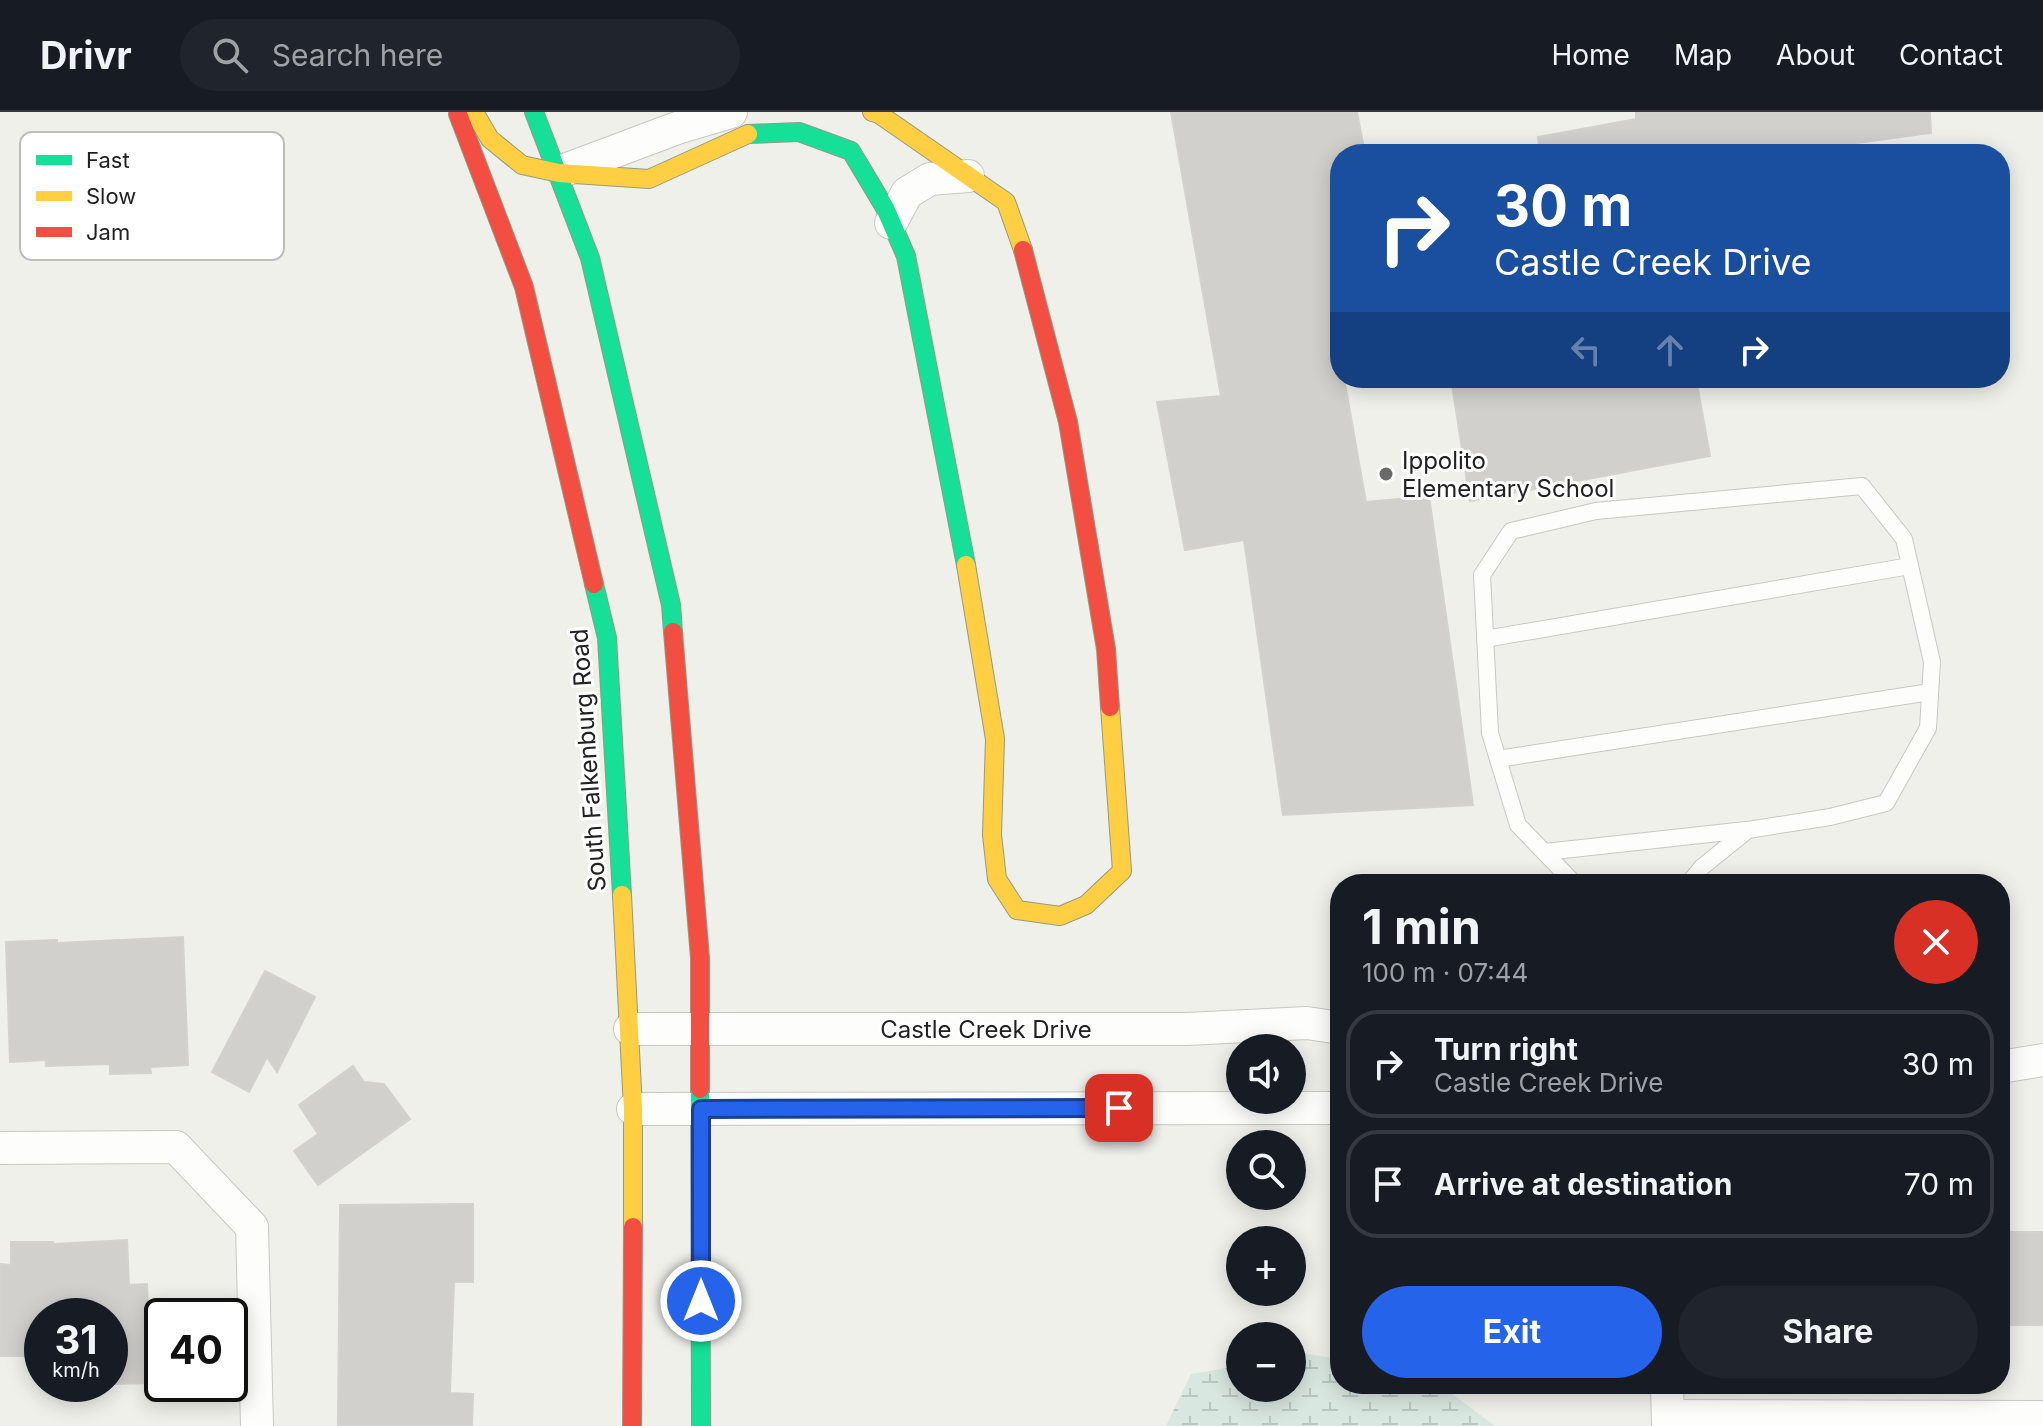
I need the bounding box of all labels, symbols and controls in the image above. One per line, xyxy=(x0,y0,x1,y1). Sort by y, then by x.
search box xyxy=(180,19,740,91)
text: Drivr xyxy=(40,32,132,78)
icon: search xyxy=(208,33,252,77)
text: Search here xyxy=(272,37,443,73)
text: Home xyxy=(1551,38,1630,72)
text: Map xyxy=(1674,38,1732,72)
text: About xyxy=(1776,38,1855,72)
text: Contact xyxy=(1899,38,2003,72)
legend xyxy=(20,132,284,260)
text: Fast xyxy=(86,147,130,173)
text: 30 m xyxy=(1494,172,1632,240)
icon: right xyxy=(1362,176,1466,280)
text: Slow xyxy=(86,183,136,209)
text: Jam xyxy=(86,219,130,245)
text: Castle Creek Drive xyxy=(1494,240,1812,284)
icon: left xyxy=(1564,328,1608,372)
icon: ahead xyxy=(1648,328,1692,372)
icon: right xyxy=(1732,328,1776,372)
place label: Ippolito Elementary School xyxy=(1402,446,1614,503)
marker: Ippolito Elementary School xyxy=(1377,465,1395,483)
street label: South Falkenburg Road xyxy=(564,628,612,892)
text: 1 min xyxy=(1362,897,1481,956)
button: close xyxy=(1894,900,1978,984)
text: 100 m · 07:44 xyxy=(1362,957,1528,988)
street label: Castle Creek Drive xyxy=(880,1015,1092,1044)
text: Turn right xyxy=(1434,1031,1578,1067)
map controls xyxy=(1226,1034,1306,1402)
button: sound xyxy=(1226,1034,1306,1114)
icon: right xyxy=(1366,1042,1410,1086)
text: 30 m xyxy=(1902,1046,1974,1082)
text: Castle Creek Drive xyxy=(1434,1067,1663,1098)
pin xyxy=(1085,1074,1153,1142)
icon: arrive xyxy=(1097,1086,1141,1130)
button: search xyxy=(1226,1130,1306,1210)
icon: arrive xyxy=(1366,1162,1410,1206)
text: Arrive at destination xyxy=(1434,1166,1732,1202)
text: 70 m xyxy=(1904,1166,1974,1202)
button: + xyxy=(1226,1226,1306,1306)
position arrow xyxy=(659,1259,743,1343)
button: Exit xyxy=(1362,1286,1662,1378)
button: Share xyxy=(1678,1286,1978,1378)
speed limit sign: 40 xyxy=(144,1298,248,1402)
text: 31 xyxy=(54,1315,98,1364)
button: − xyxy=(1226,1322,1306,1402)
text: km/h xyxy=(52,1358,100,1382)

